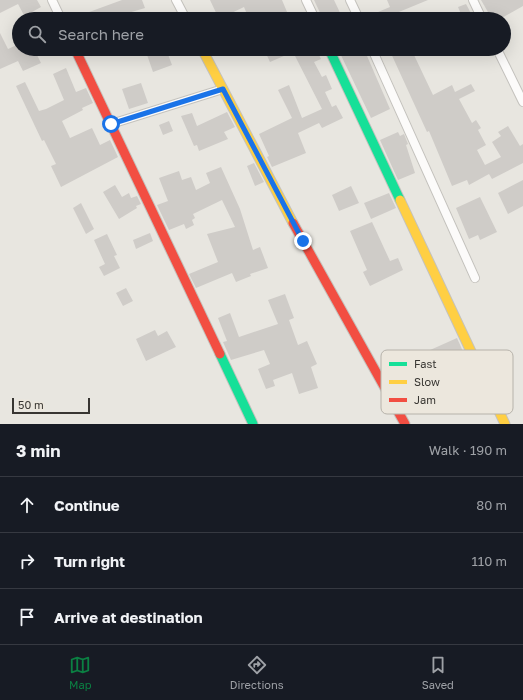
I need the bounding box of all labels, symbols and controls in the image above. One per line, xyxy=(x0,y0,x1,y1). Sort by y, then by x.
search box xyxy=(12,12,511,56)
icon: search xyxy=(26,23,48,45)
text: Search here xyxy=(58,25,144,43)
route start xyxy=(102,115,120,133)
route end xyxy=(294,232,312,250)
legend xyxy=(381,350,513,414)
text: Fast xyxy=(414,357,437,370)
text: Slow xyxy=(414,375,440,388)
text: Jam xyxy=(414,393,436,406)
scale bar xyxy=(12,396,90,415)
text: 50 m xyxy=(18,398,44,411)
text: 3 min xyxy=(16,440,60,461)
text: Walk · 190 m xyxy=(429,442,507,458)
icon: ahead xyxy=(16,494,38,516)
text: Continue xyxy=(54,496,120,514)
text: 80 m xyxy=(476,497,507,513)
icon: right xyxy=(16,550,38,572)
text: Turn right xyxy=(54,552,125,570)
text: 110 m xyxy=(472,553,507,569)
icon: arrive xyxy=(16,606,38,628)
text: Arrive at destination xyxy=(54,608,203,626)
tab: Map xyxy=(69,654,92,691)
tab: Directions xyxy=(230,654,284,691)
tab: Saved xyxy=(422,654,454,691)

